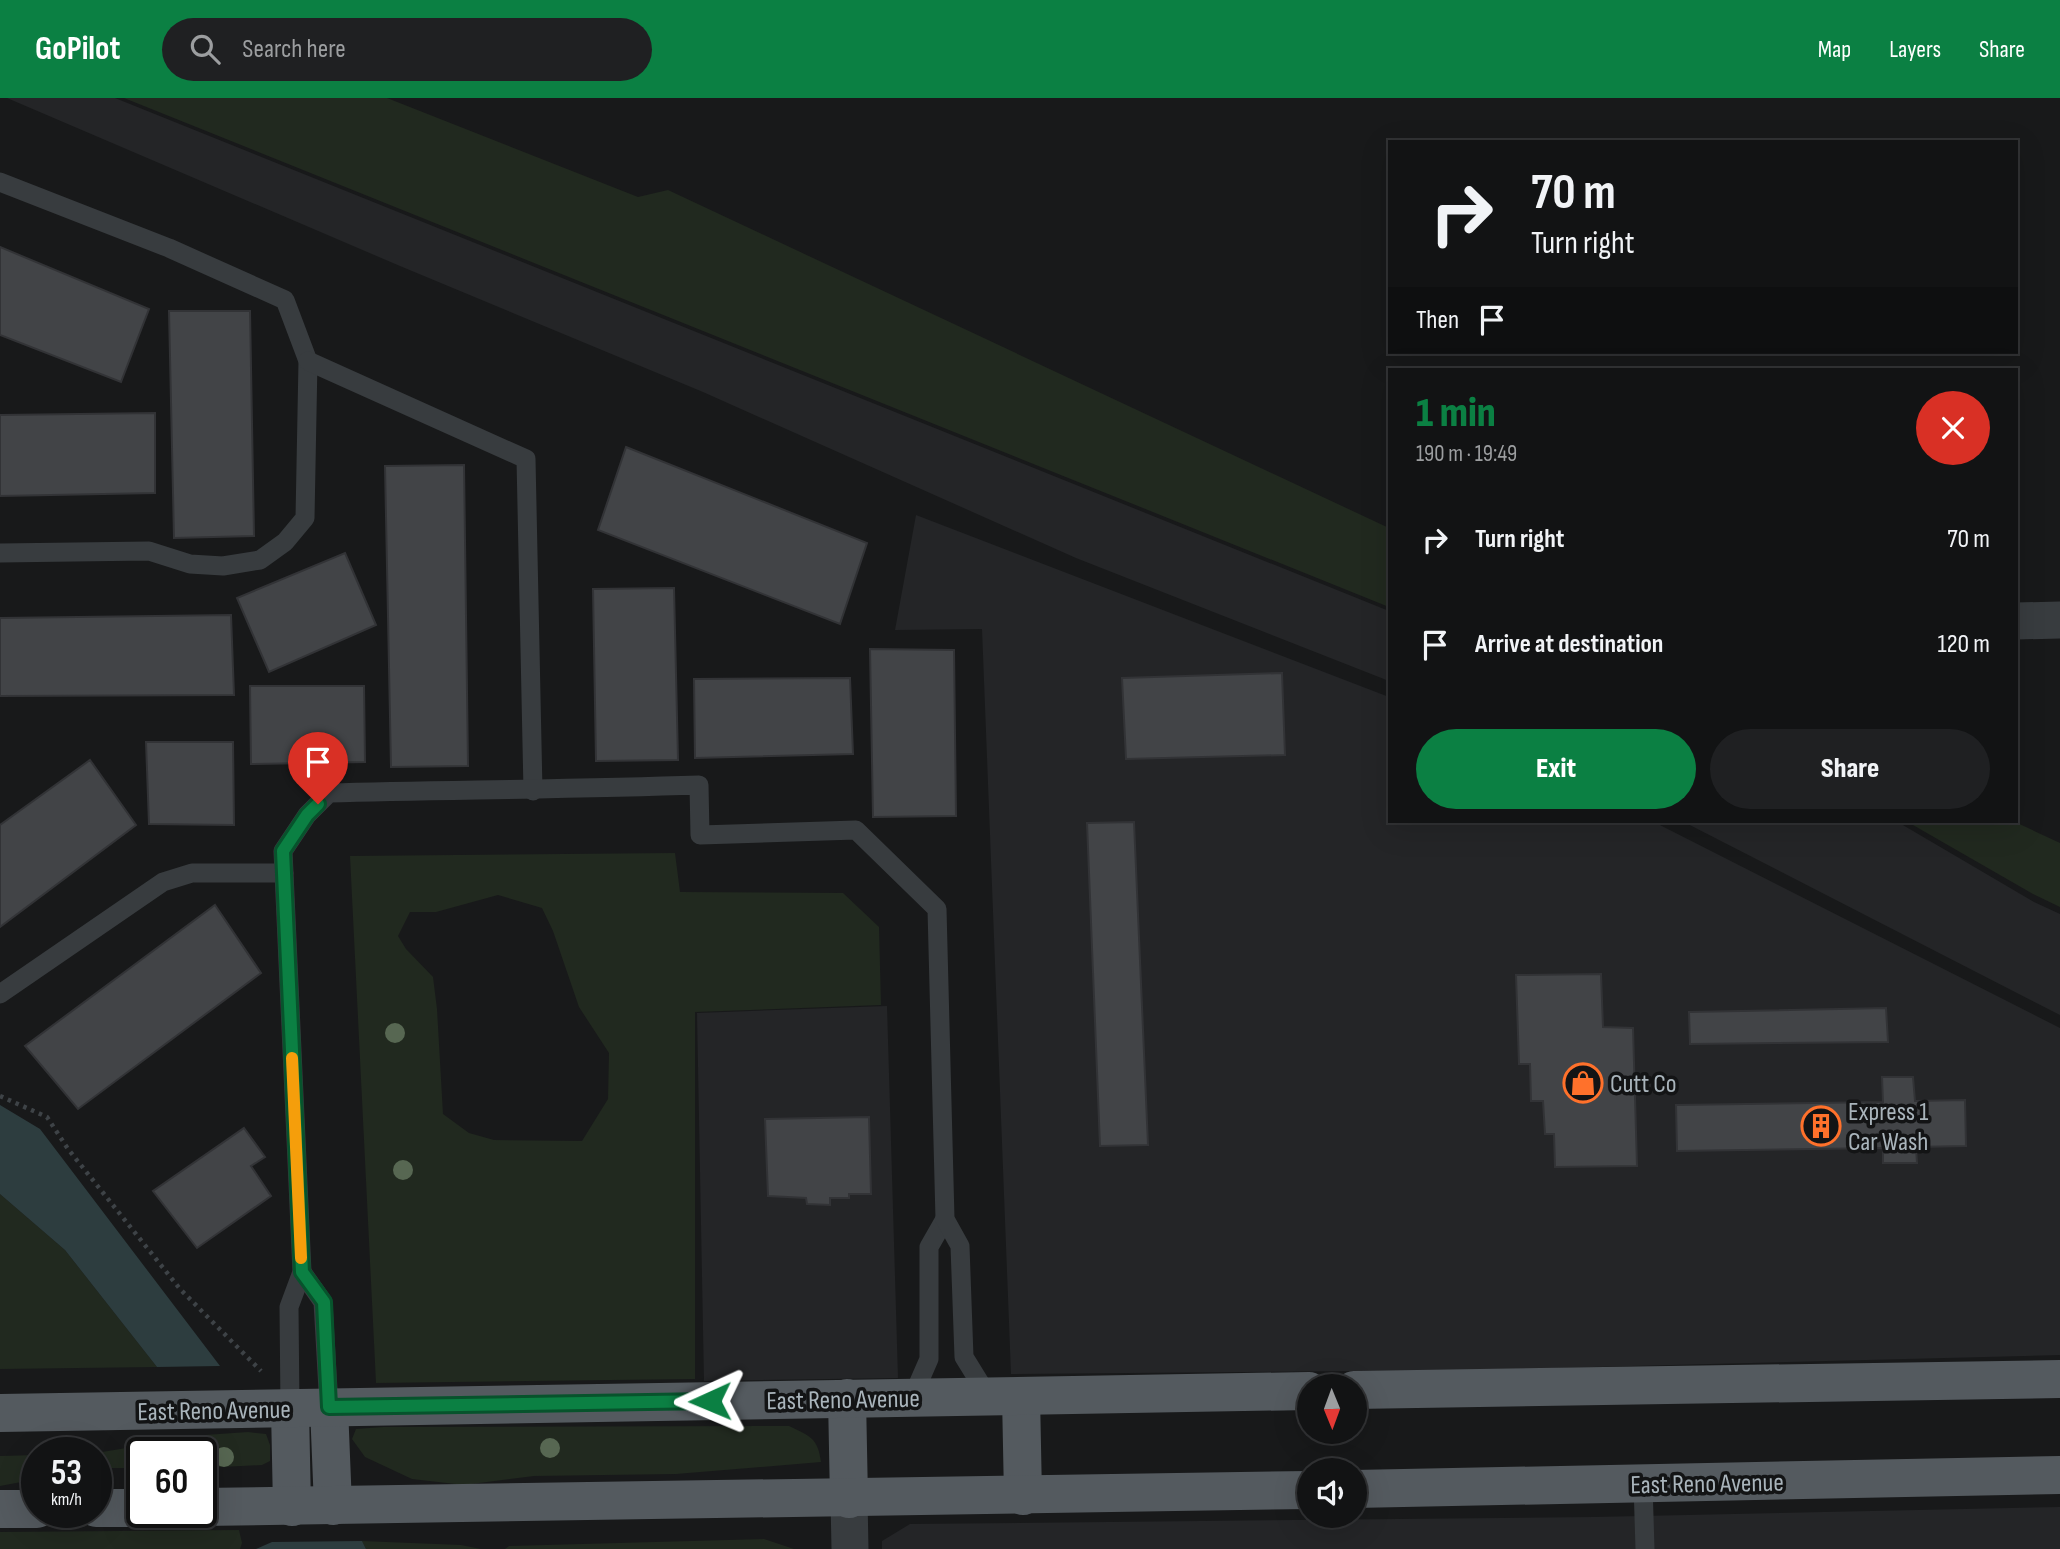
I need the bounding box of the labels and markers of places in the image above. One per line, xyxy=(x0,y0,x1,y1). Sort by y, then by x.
pin xyxy=(288,732,348,804)
shop icon: Cutt Co xyxy=(1562,1062,1604,1104)
place label: Cutt Co xyxy=(1610,1069,1677,1100)
place label: Express 1 Car Wash xyxy=(1848,1097,1928,1158)
building icon: Express 1 Car Wash xyxy=(1800,1105,1842,1147)

